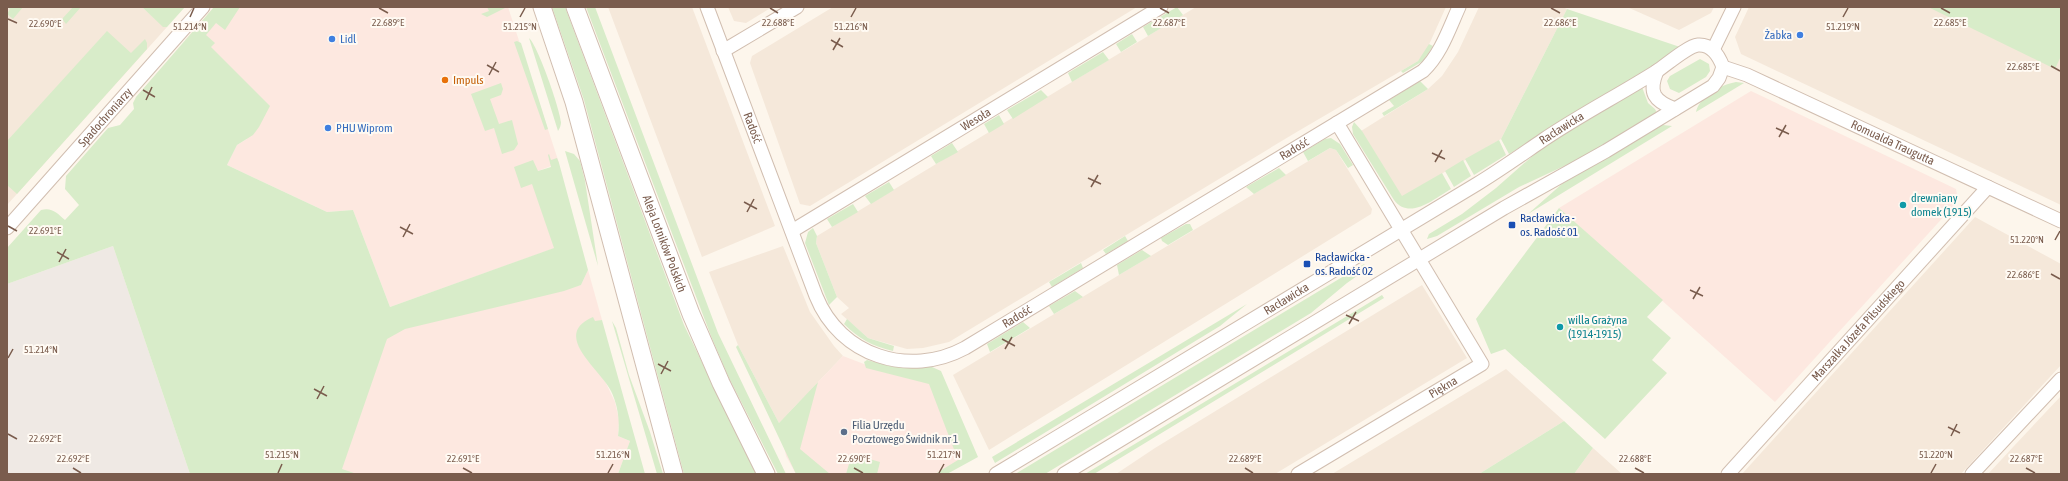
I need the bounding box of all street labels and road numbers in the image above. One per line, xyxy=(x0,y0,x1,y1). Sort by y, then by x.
street label: Spadochroniarzy xyxy=(75,85,135,150)
street label: Wesoła xyxy=(958,105,993,134)
street label: Racławicka xyxy=(1537,109,1586,147)
street label: Radość xyxy=(740,110,765,145)
street label: Romualda Traugutta xyxy=(1849,117,1937,168)
street label: Radość xyxy=(1277,134,1312,163)
street label: Aleja Lotników Polskich xyxy=(640,193,689,294)
street label: Marszałka Józefa Piłsudskiego xyxy=(1809,276,1908,384)
street label: Racławicka xyxy=(1261,280,1311,318)
street label: Radość xyxy=(1000,302,1035,331)
street label: Piękna xyxy=(1426,373,1460,401)

